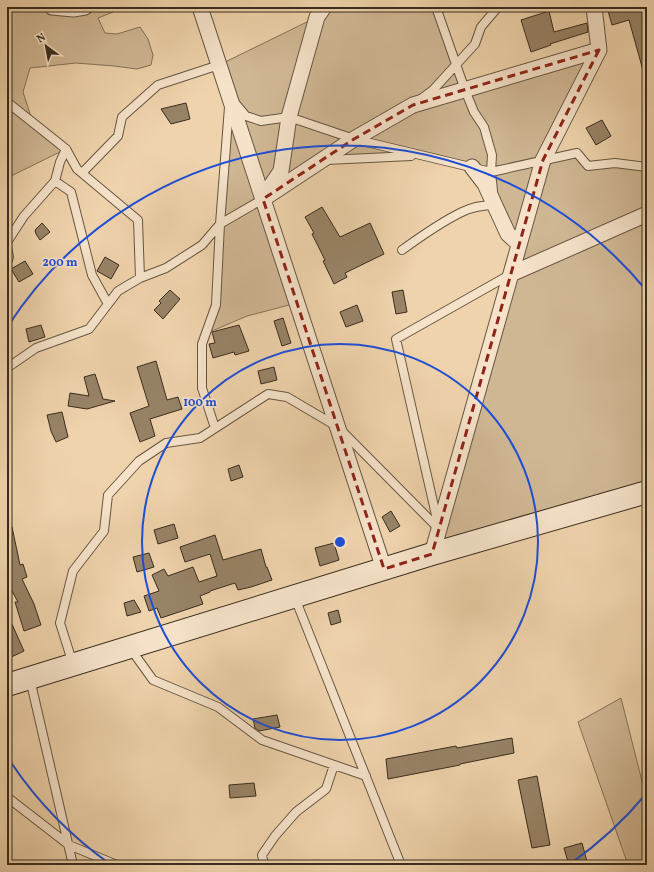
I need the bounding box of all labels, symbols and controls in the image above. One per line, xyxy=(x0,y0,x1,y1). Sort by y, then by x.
north arrow xyxy=(26,26,66,66)
text: N xyxy=(34,30,49,47)
text: 200 m xyxy=(42,255,78,271)
text: 100 m xyxy=(183,395,217,411)
centre of rings xyxy=(333,535,347,549)

